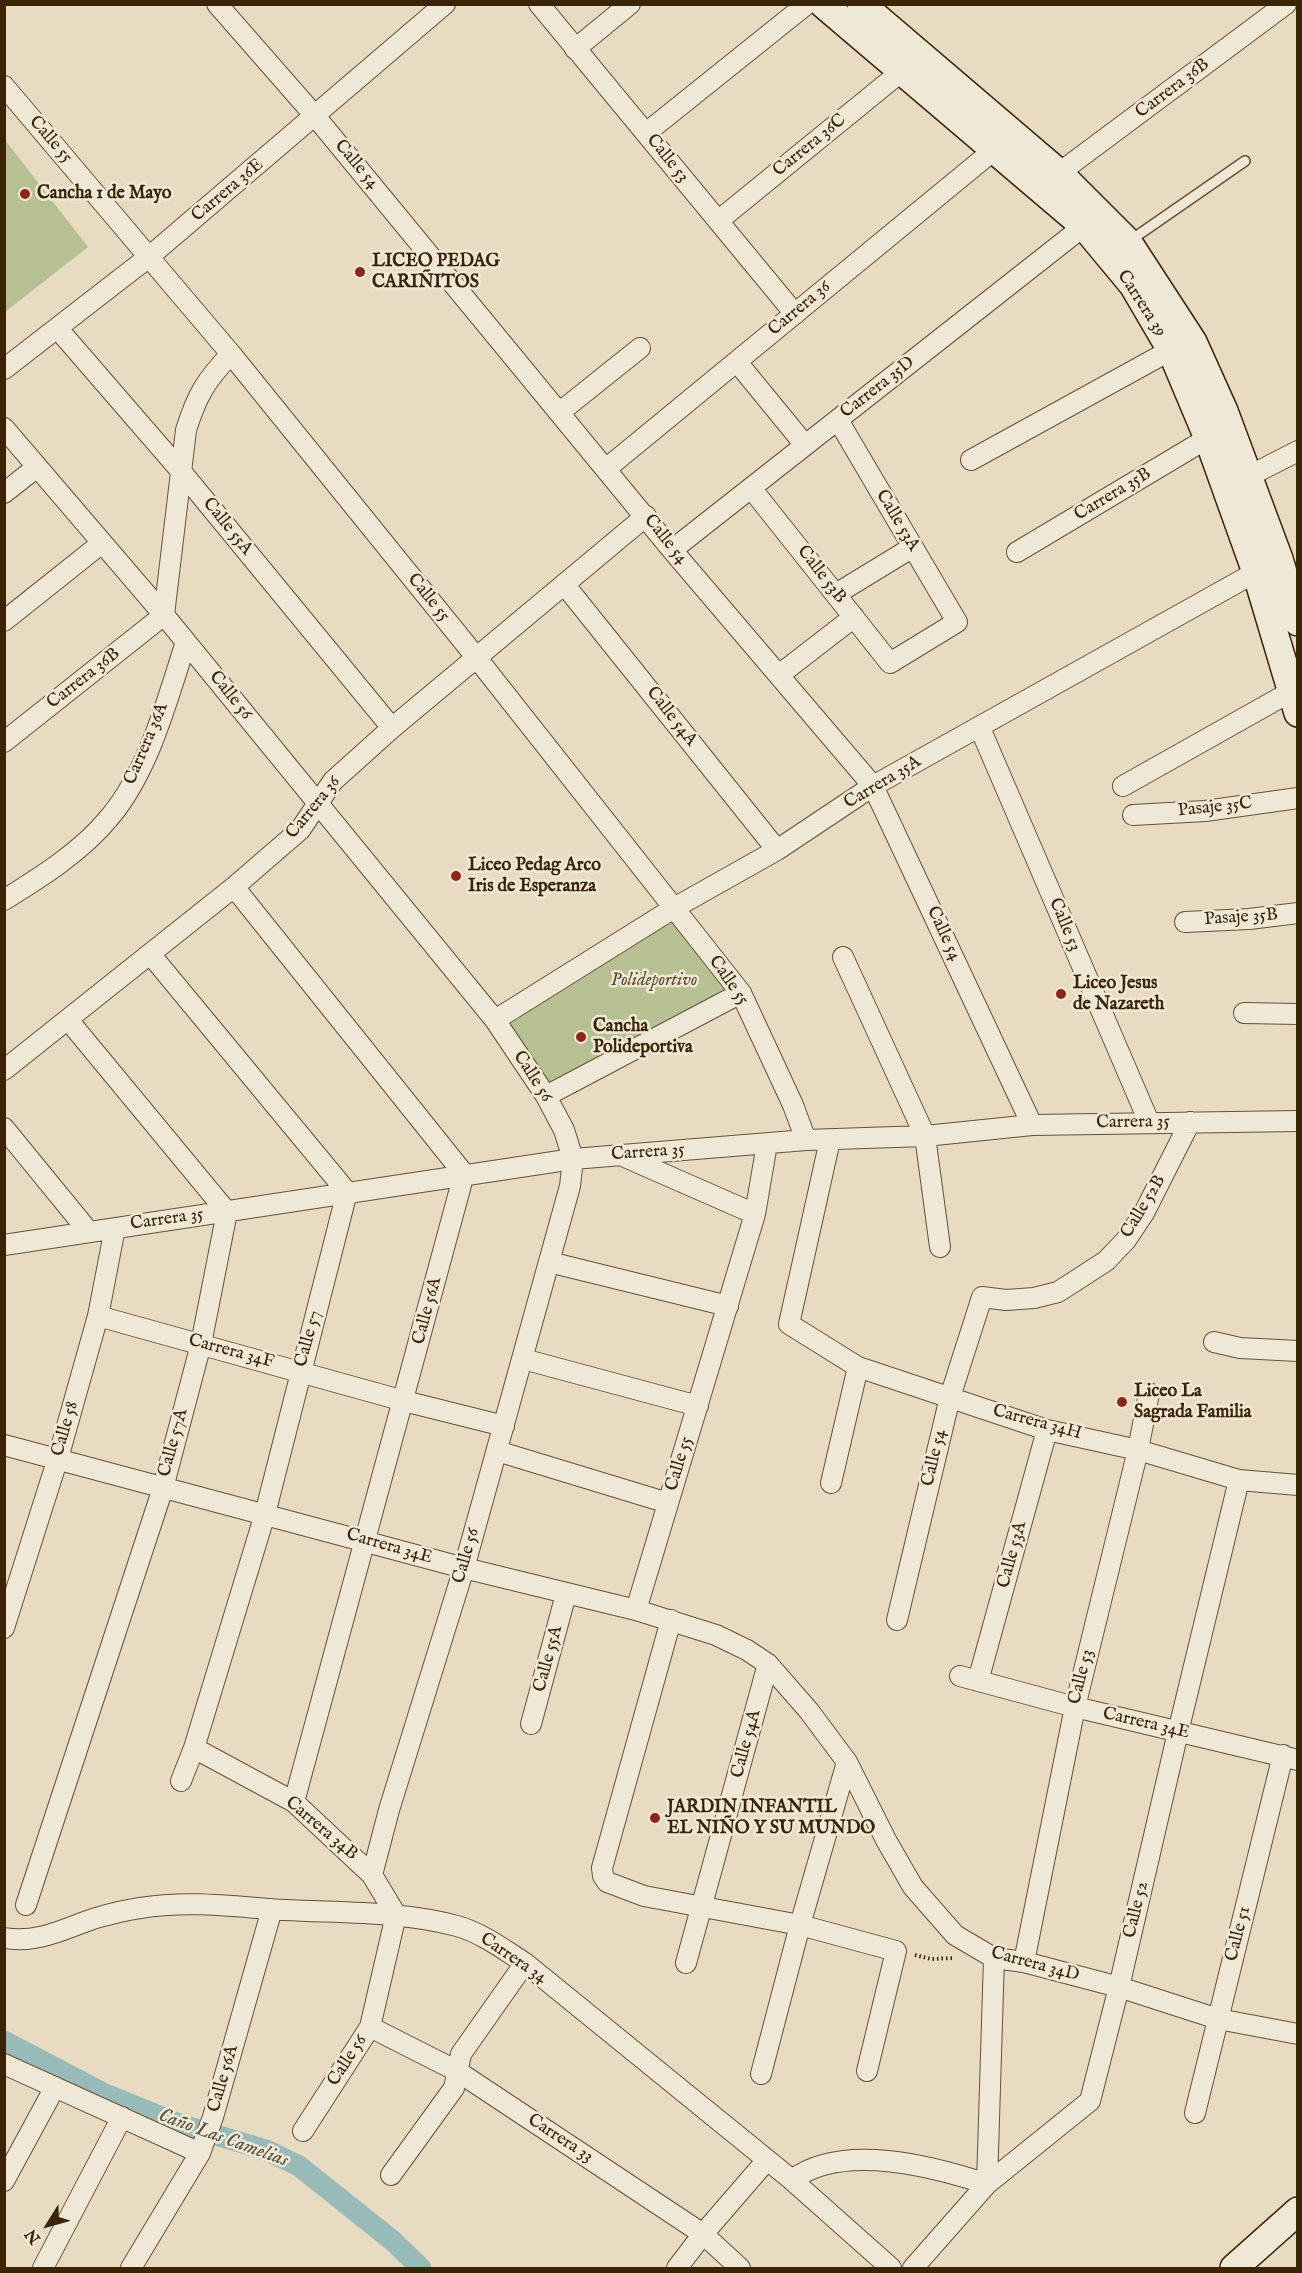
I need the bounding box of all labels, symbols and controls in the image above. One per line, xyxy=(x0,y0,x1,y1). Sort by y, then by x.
street label: Carrera 36B xyxy=(1132,54,1214,124)
street label: Carrera 36C xyxy=(769,110,851,182)
street label: Calle 55 xyxy=(24,112,76,168)
street label: Calle 53 xyxy=(641,130,693,188)
street label: Calle 54 xyxy=(329,136,383,194)
street label: Carrera 36E xyxy=(188,155,268,227)
place label: Cancha 1 de Mayo xyxy=(37,183,171,205)
marker: Cancha 1 de Mayo xyxy=(18,187,32,201)
place label: LICEO PEDAG CARIÑITOS xyxy=(372,251,500,294)
marker: LICEO PEDAG CARIÑITOS xyxy=(353,265,367,279)
street label: Carrera 39 xyxy=(1112,267,1170,341)
street label: Carrera 36 xyxy=(764,277,836,341)
street label: Carrera 35D xyxy=(837,352,919,424)
street label: Carrera 35B xyxy=(1071,464,1155,526)
street label: Calle 53A xyxy=(870,486,924,556)
street label: Calle 55A xyxy=(197,494,257,560)
street label: Calle 54 xyxy=(638,511,692,569)
street label: Calle 53B xyxy=(792,542,850,608)
street label: Calle 55 xyxy=(402,570,454,626)
street label: Carrera 36B xyxy=(43,644,125,714)
street label: Calle 56 xyxy=(204,667,256,725)
street label: Calle 54A xyxy=(641,683,701,751)
street label: Carrera 36A xyxy=(120,700,174,788)
street label: Carrera 35A xyxy=(841,752,925,814)
street label: Carrera 36 xyxy=(282,772,346,844)
street label: Pasaje 35C xyxy=(1177,793,1253,823)
place label: Liceo Pedag Arco Iris de Esperanza xyxy=(468,855,601,898)
marker: Liceo Pedag Arco Iris de Esperanza xyxy=(449,869,463,883)
street label: Calle 53 xyxy=(1043,895,1085,955)
street label: Calle 54 xyxy=(921,903,965,965)
street label: Pasaje 35B xyxy=(1203,905,1279,931)
street label: Calle 55 xyxy=(703,952,753,1010)
park label: Polideportivo xyxy=(611,970,697,992)
place label: Liceo Jesus de Nazareth xyxy=(1073,973,1164,1016)
marker: Liceo Jesus de Nazareth xyxy=(1054,987,1068,1001)
place label: Cancha Polideportiva xyxy=(593,1016,693,1058)
marker: Cancha Polideportiva xyxy=(574,1030,588,1044)
street label: Calle 56 xyxy=(508,1047,556,1107)
street label: Carrera 35 xyxy=(1096,1112,1170,1134)
street label: Carrera 35 xyxy=(610,1140,686,1166)
street label: Calle 52B xyxy=(1117,1172,1171,1242)
street label: Carrera 35 xyxy=(129,1204,205,1236)
street label: Calle 56A xyxy=(409,1275,447,1347)
street label: Calle 57 xyxy=(291,1308,327,1370)
street label: Carrera 34F xyxy=(186,1330,276,1374)
place label: Liceo La Sagrada Familia xyxy=(1134,1381,1252,1424)
marker: Liceo La Sagrada Familia xyxy=(1115,1395,1129,1409)
street label: Calle 58 xyxy=(48,1399,84,1459)
street label: Carrera 34H xyxy=(990,1401,1084,1445)
street label: Calle 57A xyxy=(155,1407,193,1479)
street label: Calle 54 xyxy=(918,1427,952,1489)
street label: Calle 55 xyxy=(662,1434,698,1494)
street label: Calle 53A xyxy=(994,1519,1032,1591)
street label: Carrera 34E xyxy=(344,1524,434,1570)
street label: Calle 56 xyxy=(449,1526,485,1586)
street label: Calle 55A xyxy=(530,1623,568,1695)
street label: Calle 53 xyxy=(1065,1647,1099,1707)
street label: Carrera 34E xyxy=(1100,1704,1192,1744)
street label: Calle 54A xyxy=(728,1707,766,1781)
street label: Carrera 34B xyxy=(280,1792,362,1866)
place label: JARDIN INFANTIL EL NIÑO Y SU MUNDO xyxy=(667,1797,875,1840)
marker: JARDIN INFANTIL EL NIÑO Y SU MUNDO xyxy=(648,1811,662,1825)
street label: Calle 52 xyxy=(1120,1880,1154,1940)
street label: Calle 51 xyxy=(1222,1904,1256,1964)
street label: Carrera 34 xyxy=(475,1929,551,1989)
street label: Carrera 34D xyxy=(989,1943,1081,1987)
street label: Calle 56 xyxy=(324,2031,372,2091)
street label: Calle 56A xyxy=(204,2043,244,2115)
water label: Caño Las Camelias xyxy=(155,2104,291,2174)
street label: Carrera 33 xyxy=(523,2110,597,2168)
north arrow xyxy=(18,2195,78,2255)
text: N xyxy=(21,2224,46,2247)

